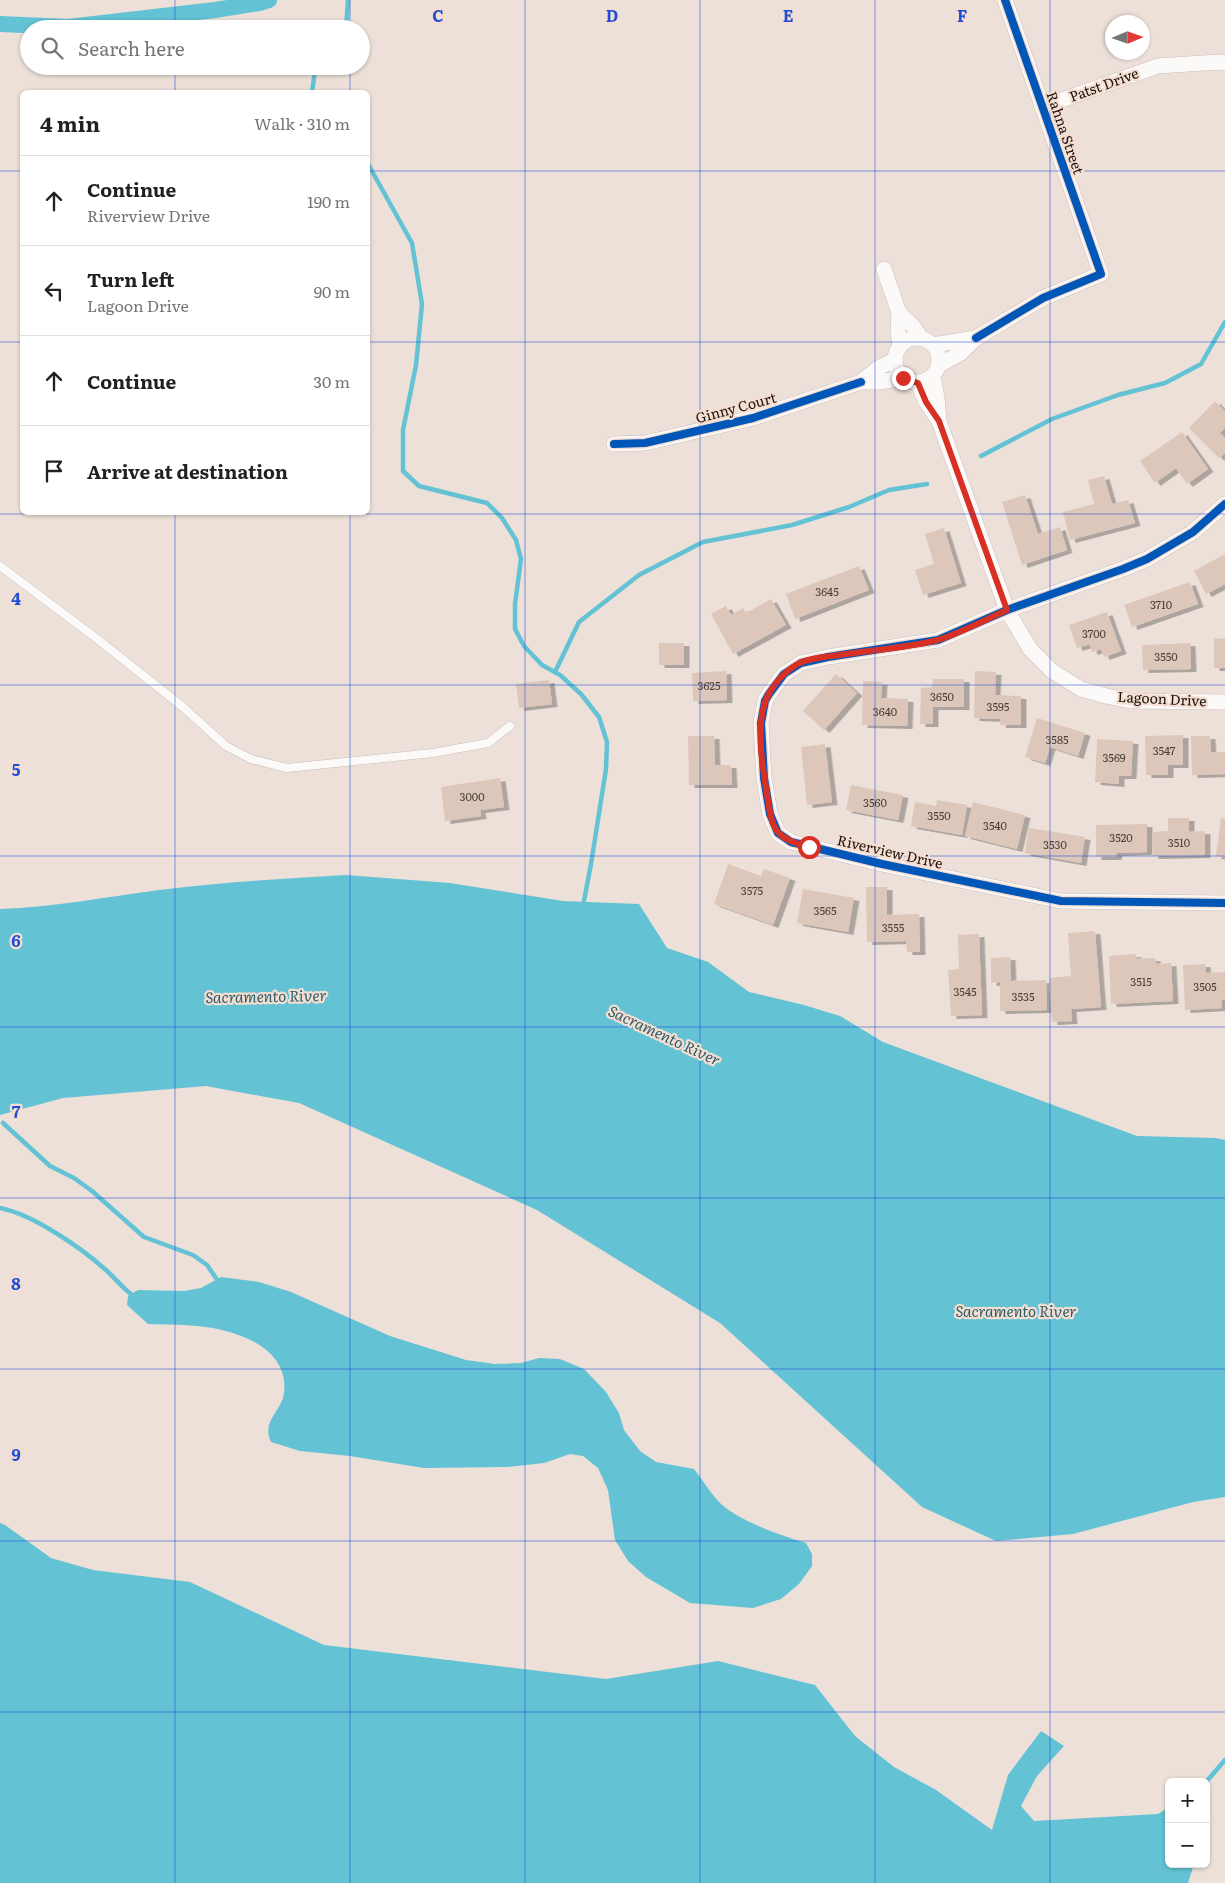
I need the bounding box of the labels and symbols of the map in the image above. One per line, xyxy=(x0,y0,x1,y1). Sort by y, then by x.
text: C xyxy=(432,3,444,27)
text: D xyxy=(606,3,618,27)
text: E xyxy=(783,3,794,27)
text: F xyxy=(957,3,967,27)
north arrow xyxy=(1105,15,1150,60)
street label: Patst Drive xyxy=(1066,62,1141,106)
street label: Rahna Street xyxy=(1042,89,1090,177)
route end xyxy=(892,367,915,390)
street label: Ginny Court xyxy=(693,387,779,427)
house number: 3645 xyxy=(815,583,839,599)
text: 4 xyxy=(11,586,21,610)
house number: 3710 xyxy=(1150,596,1172,612)
house number: 3700 xyxy=(1082,625,1106,641)
house number: 3550 xyxy=(1154,648,1178,664)
house number: 3625 xyxy=(697,677,721,693)
street label: Lagoon Drive xyxy=(1117,686,1207,710)
house number: 3650 xyxy=(930,688,954,704)
house number: 3595 xyxy=(987,698,1010,714)
house number: 3640 xyxy=(873,703,897,719)
house number: 3585 xyxy=(1045,731,1069,747)
house number: 3547 xyxy=(1153,742,1176,758)
house number: 3569 xyxy=(1102,749,1126,765)
text: 5 xyxy=(12,757,21,781)
house number: 3000 xyxy=(459,788,485,804)
house number: 3560 xyxy=(863,794,887,810)
house number: 3550 xyxy=(927,807,951,823)
house number: 3540 xyxy=(983,817,1007,833)
street label: Riverview Drive xyxy=(835,829,945,873)
house number: 3520 xyxy=(1109,829,1133,845)
house number: 3510 xyxy=(1168,834,1190,850)
route start xyxy=(798,836,821,859)
house number: 3530 xyxy=(1043,836,1067,852)
house number: 3575 xyxy=(741,882,764,898)
house number: 3565 xyxy=(814,902,837,918)
house number: 3555 xyxy=(882,919,905,935)
text: 6 xyxy=(11,928,21,952)
house number: 3515 xyxy=(1130,973,1152,989)
house number: 3505 xyxy=(1193,978,1217,994)
water label: Sacramento River xyxy=(205,983,327,1008)
house number: 3545 xyxy=(953,983,977,999)
house number: 3535 xyxy=(1012,988,1035,1004)
water label: Sacramento River xyxy=(605,999,724,1071)
text: 7 xyxy=(12,1099,21,1123)
text: 8 xyxy=(11,1271,21,1295)
water label: Sacramento River xyxy=(955,1299,1077,1322)
text: 9 xyxy=(11,1442,21,1466)

